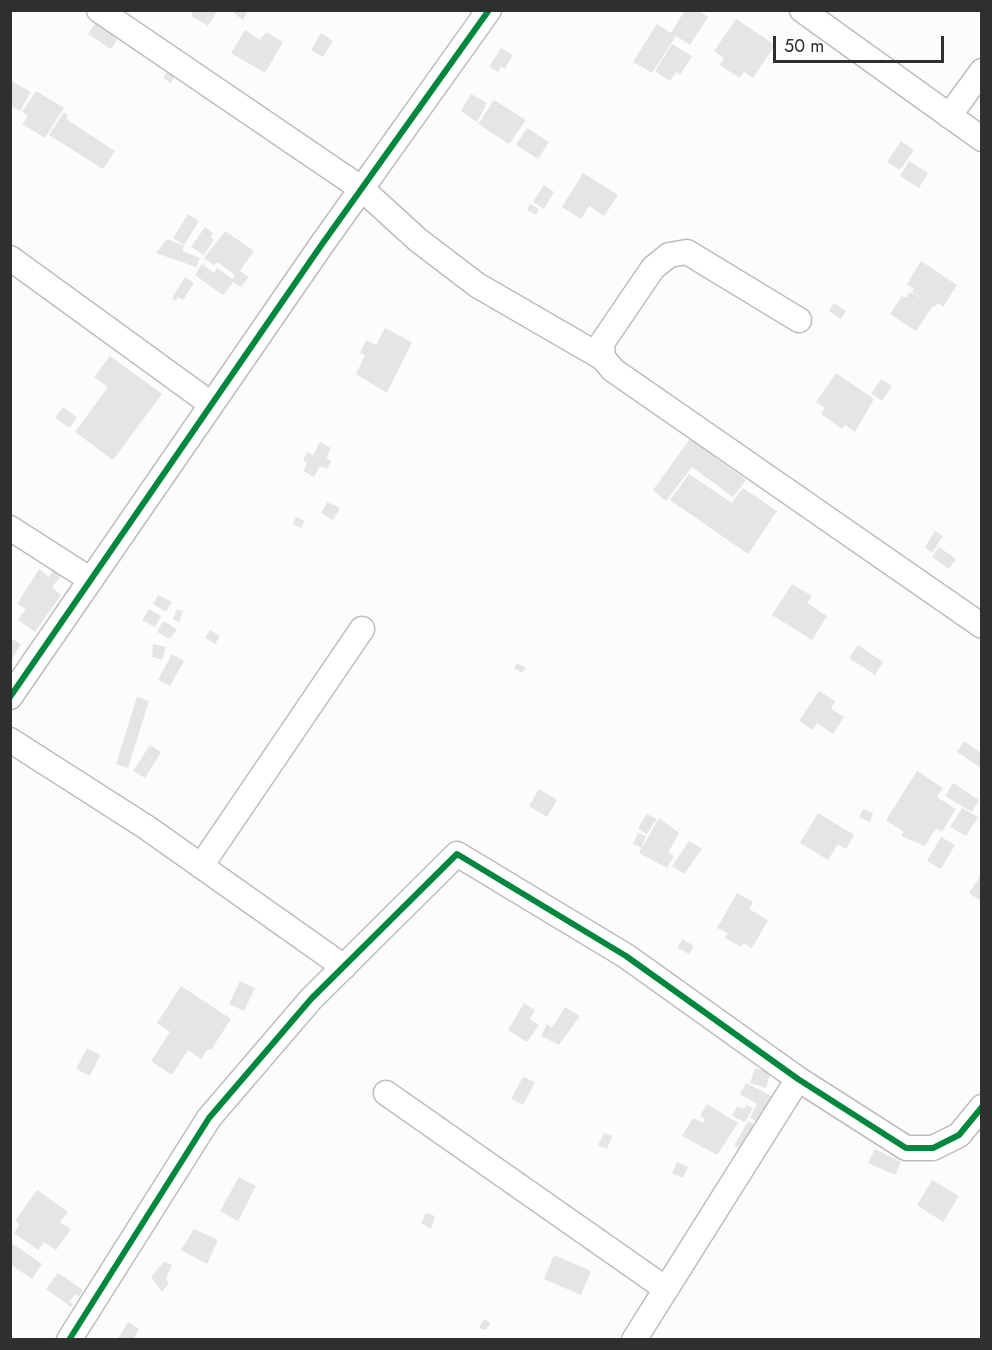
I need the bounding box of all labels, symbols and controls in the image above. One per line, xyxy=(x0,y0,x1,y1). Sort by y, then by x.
scale bar xyxy=(776,24,947,62)
text: 50 m xyxy=(784,33,824,59)

